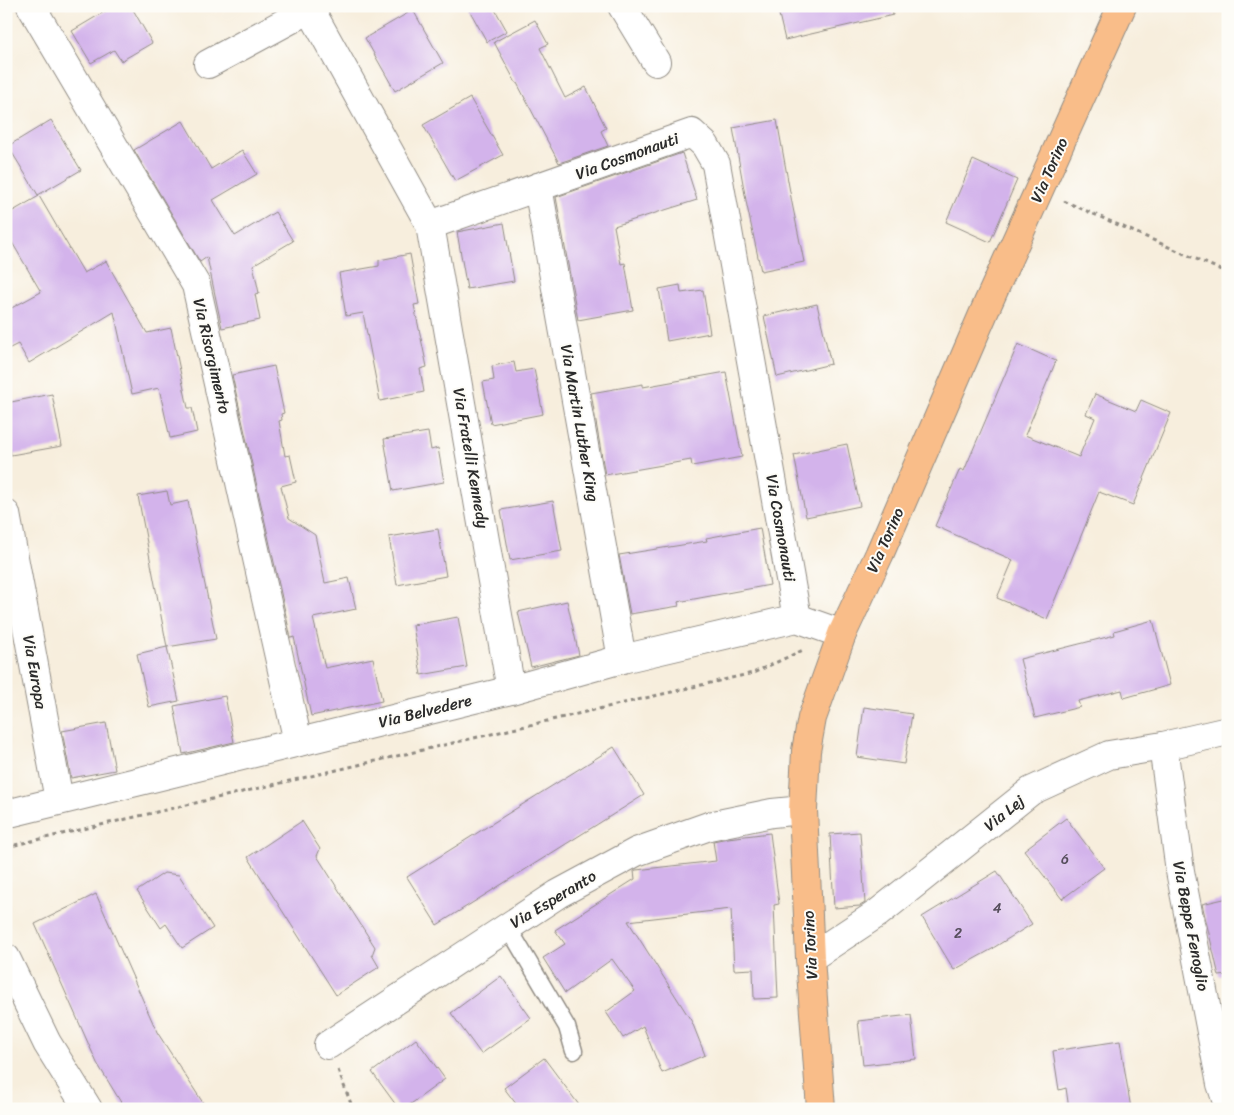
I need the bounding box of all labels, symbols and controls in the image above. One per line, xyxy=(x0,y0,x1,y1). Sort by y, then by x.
street label: Via Cosmonauti xyxy=(571,124,683,188)
street label: Via Torino xyxy=(1022,133,1076,207)
street label: Via Risorgimento xyxy=(185,295,239,417)
street label: Via Martin Luther King xyxy=(552,342,608,504)
street label: Via Fratelli Kennedy xyxy=(444,386,498,531)
street label: Via Cosmonauti xyxy=(757,472,805,585)
street label: Via Torino xyxy=(858,503,912,577)
street label: Via Europa xyxy=(14,633,56,712)
street label: Via Belvedere xyxy=(375,685,475,737)
street label: Via Lej xyxy=(977,787,1032,839)
house number: 6 xyxy=(1061,847,1069,872)
street label: Via Beppe Fenoglio xyxy=(1164,858,1218,994)
street label: Via Esperanto xyxy=(504,862,602,936)
house number: 4 xyxy=(993,896,1002,921)
street label: Via Torino xyxy=(794,910,826,980)
house number: 2 xyxy=(954,921,962,946)

